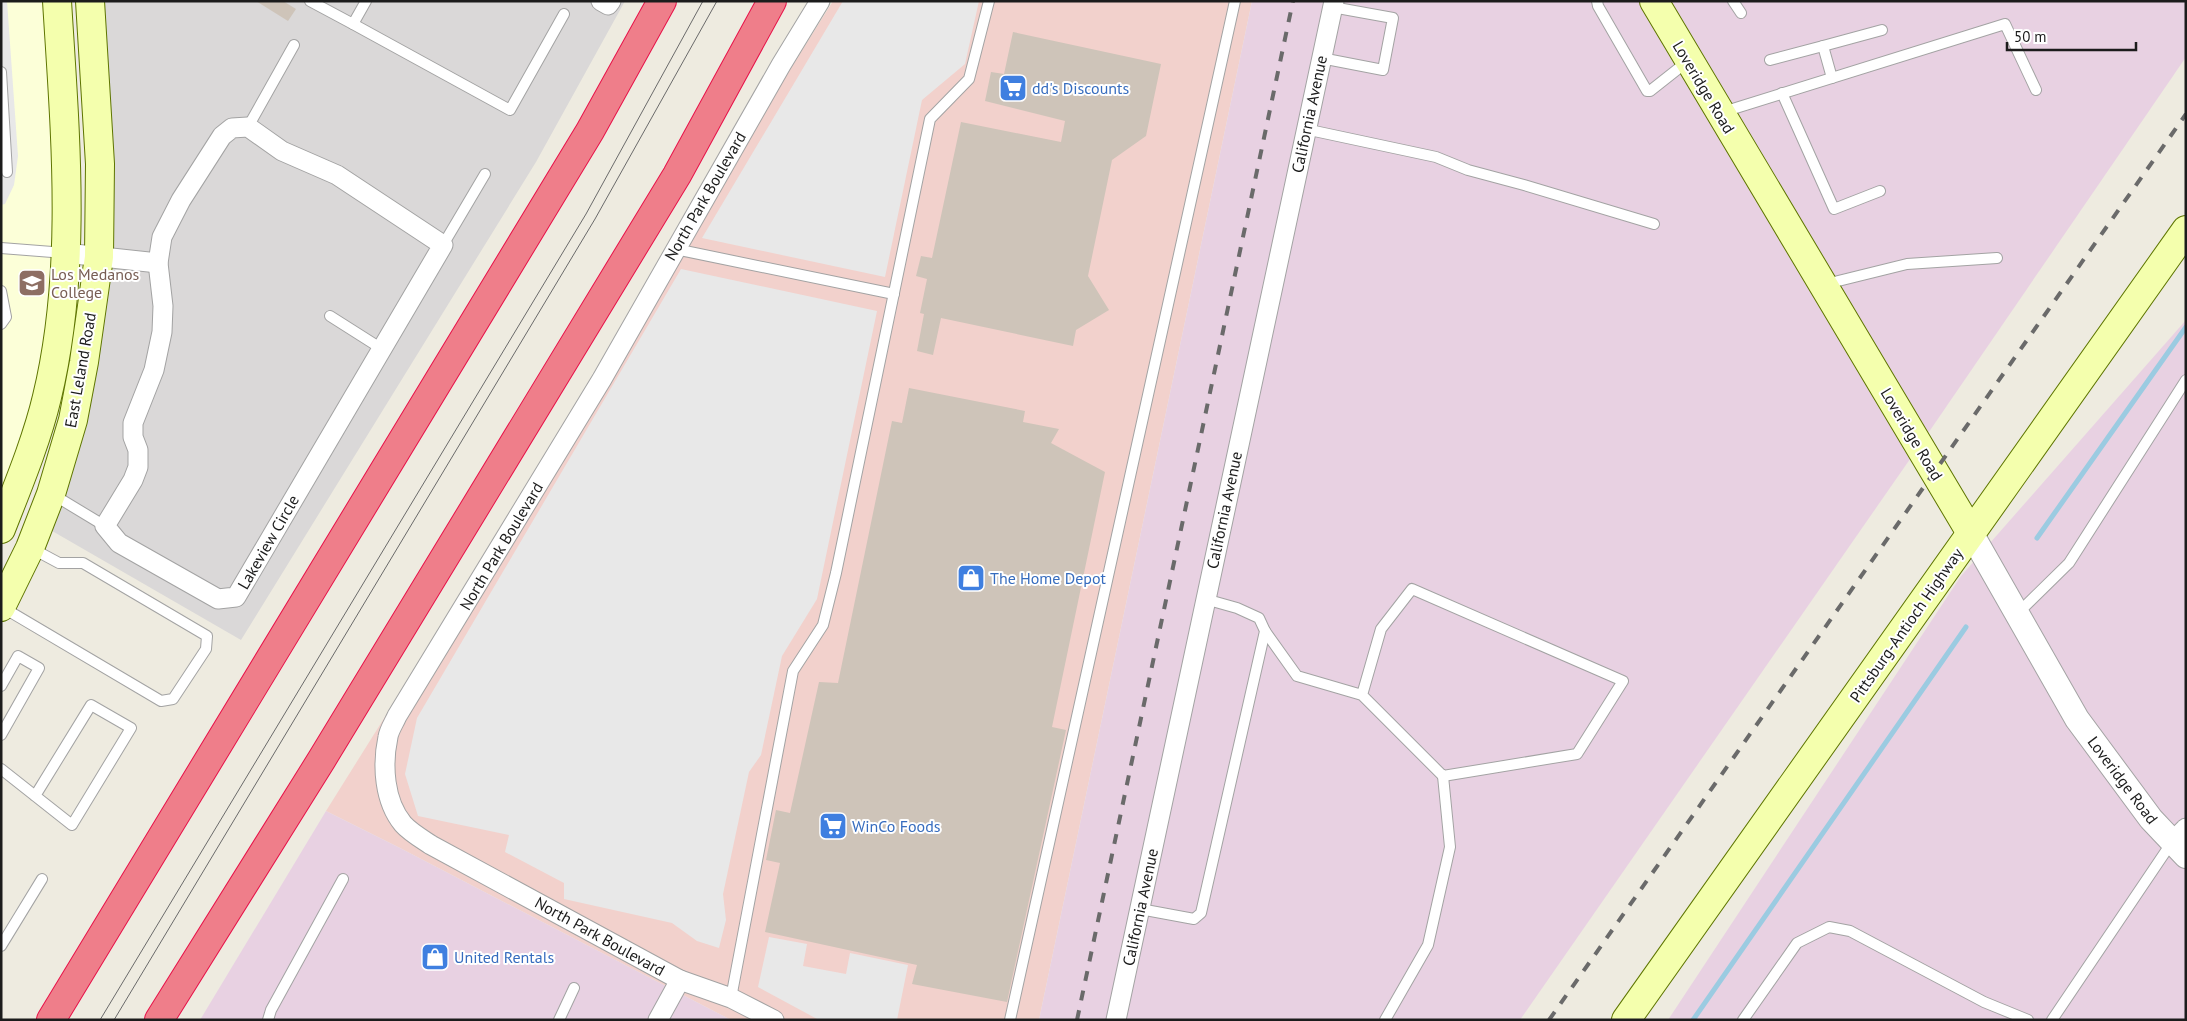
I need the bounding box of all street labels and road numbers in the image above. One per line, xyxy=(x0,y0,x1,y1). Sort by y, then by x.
street label: Loveridge Road xyxy=(1668,37,1740,137)
street label: California Avenue xyxy=(1287,54,1331,174)
street label: North Park Boulevard xyxy=(660,128,750,264)
street label: East Leland Road xyxy=(60,311,100,429)
street label: Loveridge Road xyxy=(1876,384,1948,484)
street label: California Avenue xyxy=(1202,450,1246,570)
street label: North Park Boulevard xyxy=(455,478,547,614)
street label: Lakeview Circle xyxy=(233,491,303,593)
street label: Pittsburg-Antioch Highway xyxy=(1845,543,1967,706)
street label: Loveridge Road xyxy=(2084,732,2162,828)
street label: California Avenue xyxy=(1118,847,1162,967)
street label: North Park Boulevard xyxy=(531,892,669,980)

